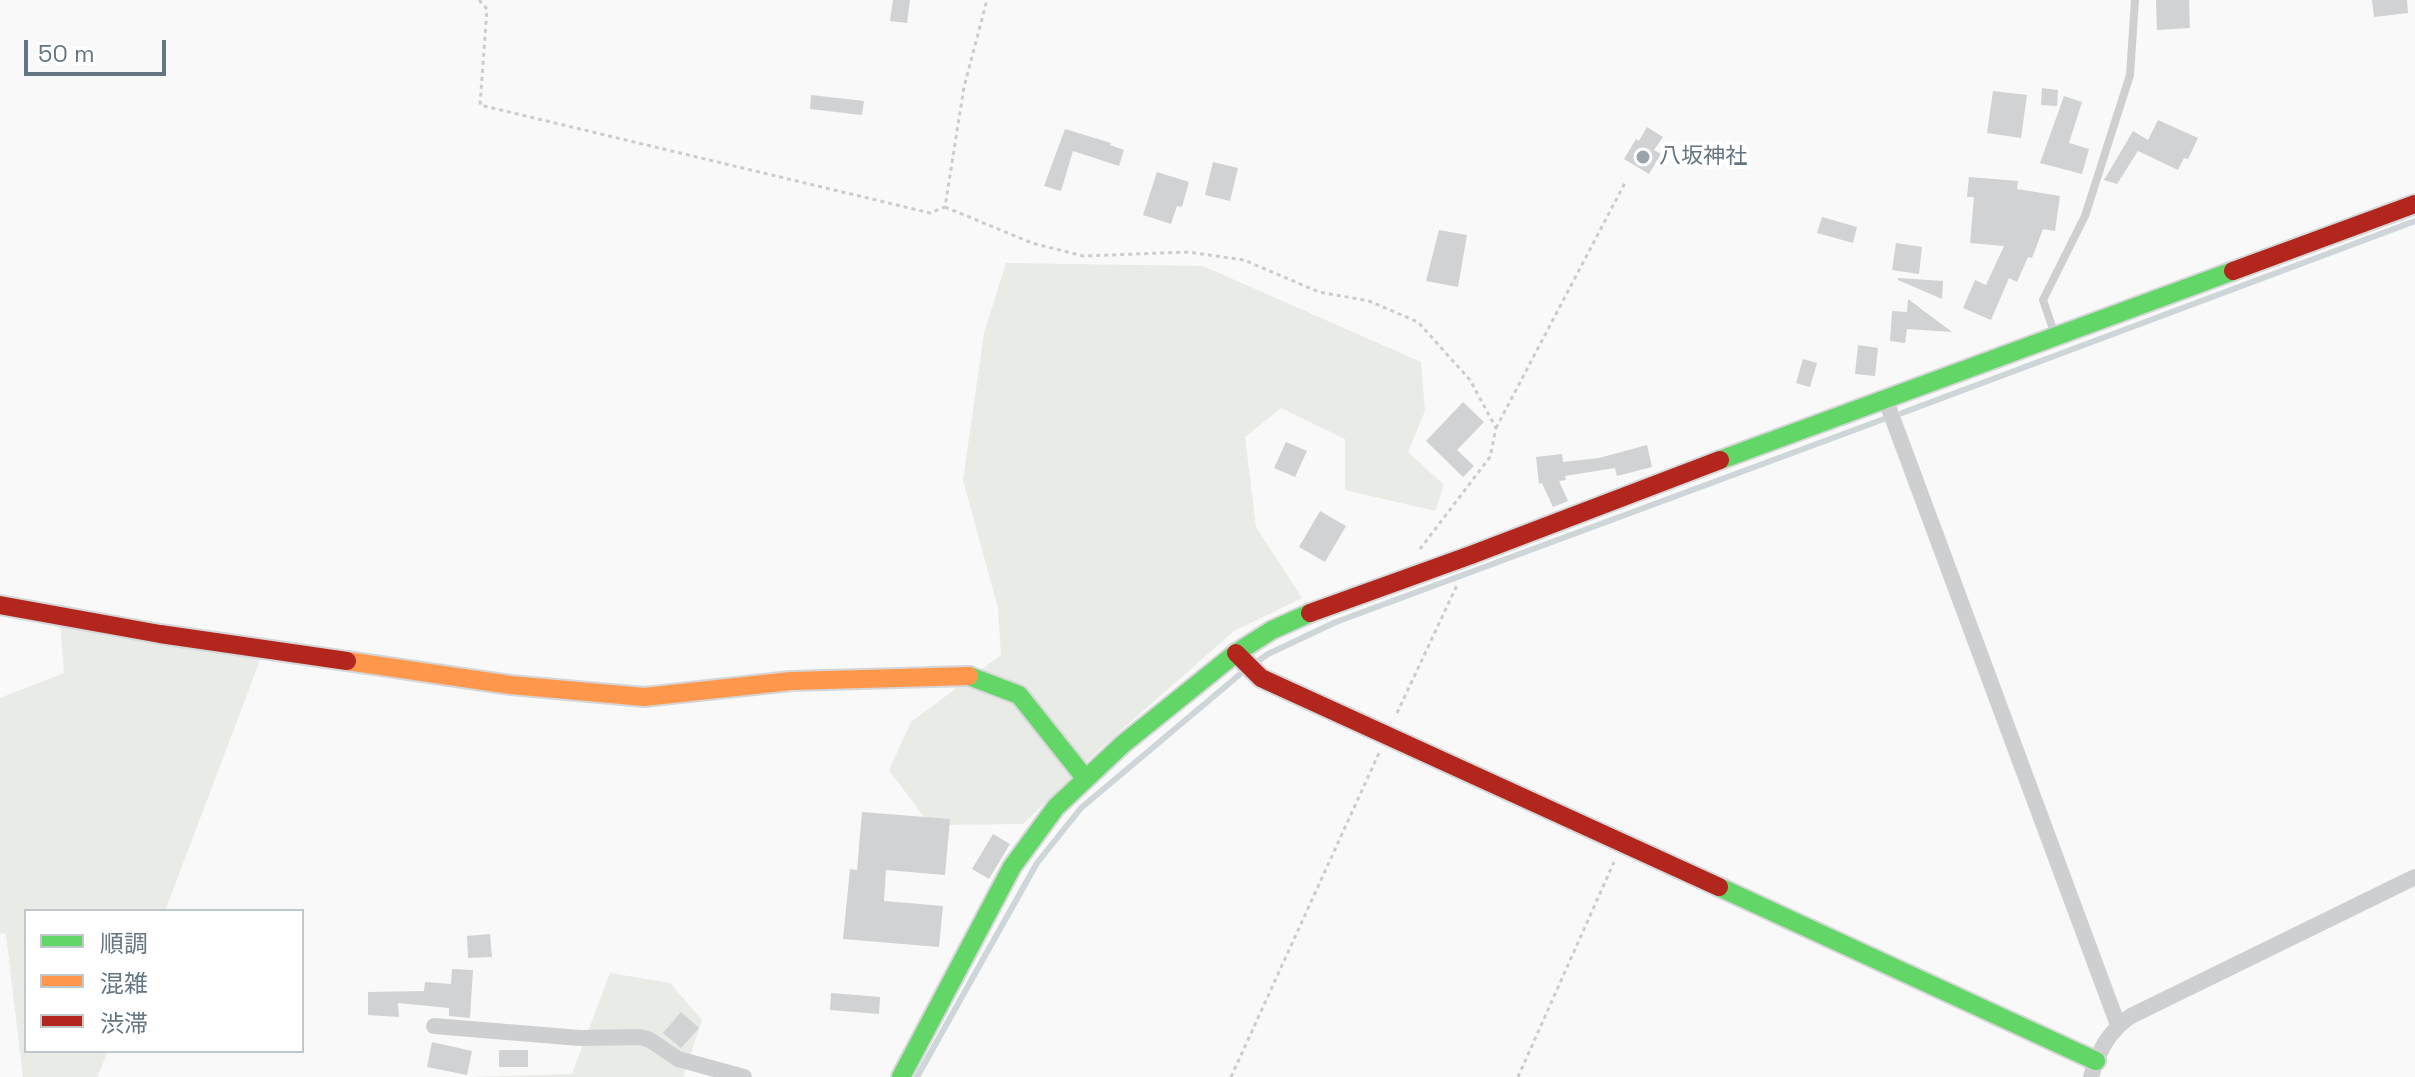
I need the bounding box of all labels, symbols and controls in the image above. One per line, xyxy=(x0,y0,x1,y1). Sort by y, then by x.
scale bar xyxy=(28,24,170,74)
text: 50 m xyxy=(38,38,95,69)
place label: 八坂神社 xyxy=(1659,144,1747,170)
marker: 八坂神社 xyxy=(1634,148,1652,166)
legend xyxy=(24,909,304,1053)
text: 順調 xyxy=(100,928,148,959)
text: 混雑 xyxy=(100,968,148,999)
text: 渋滞 xyxy=(100,1008,148,1039)

